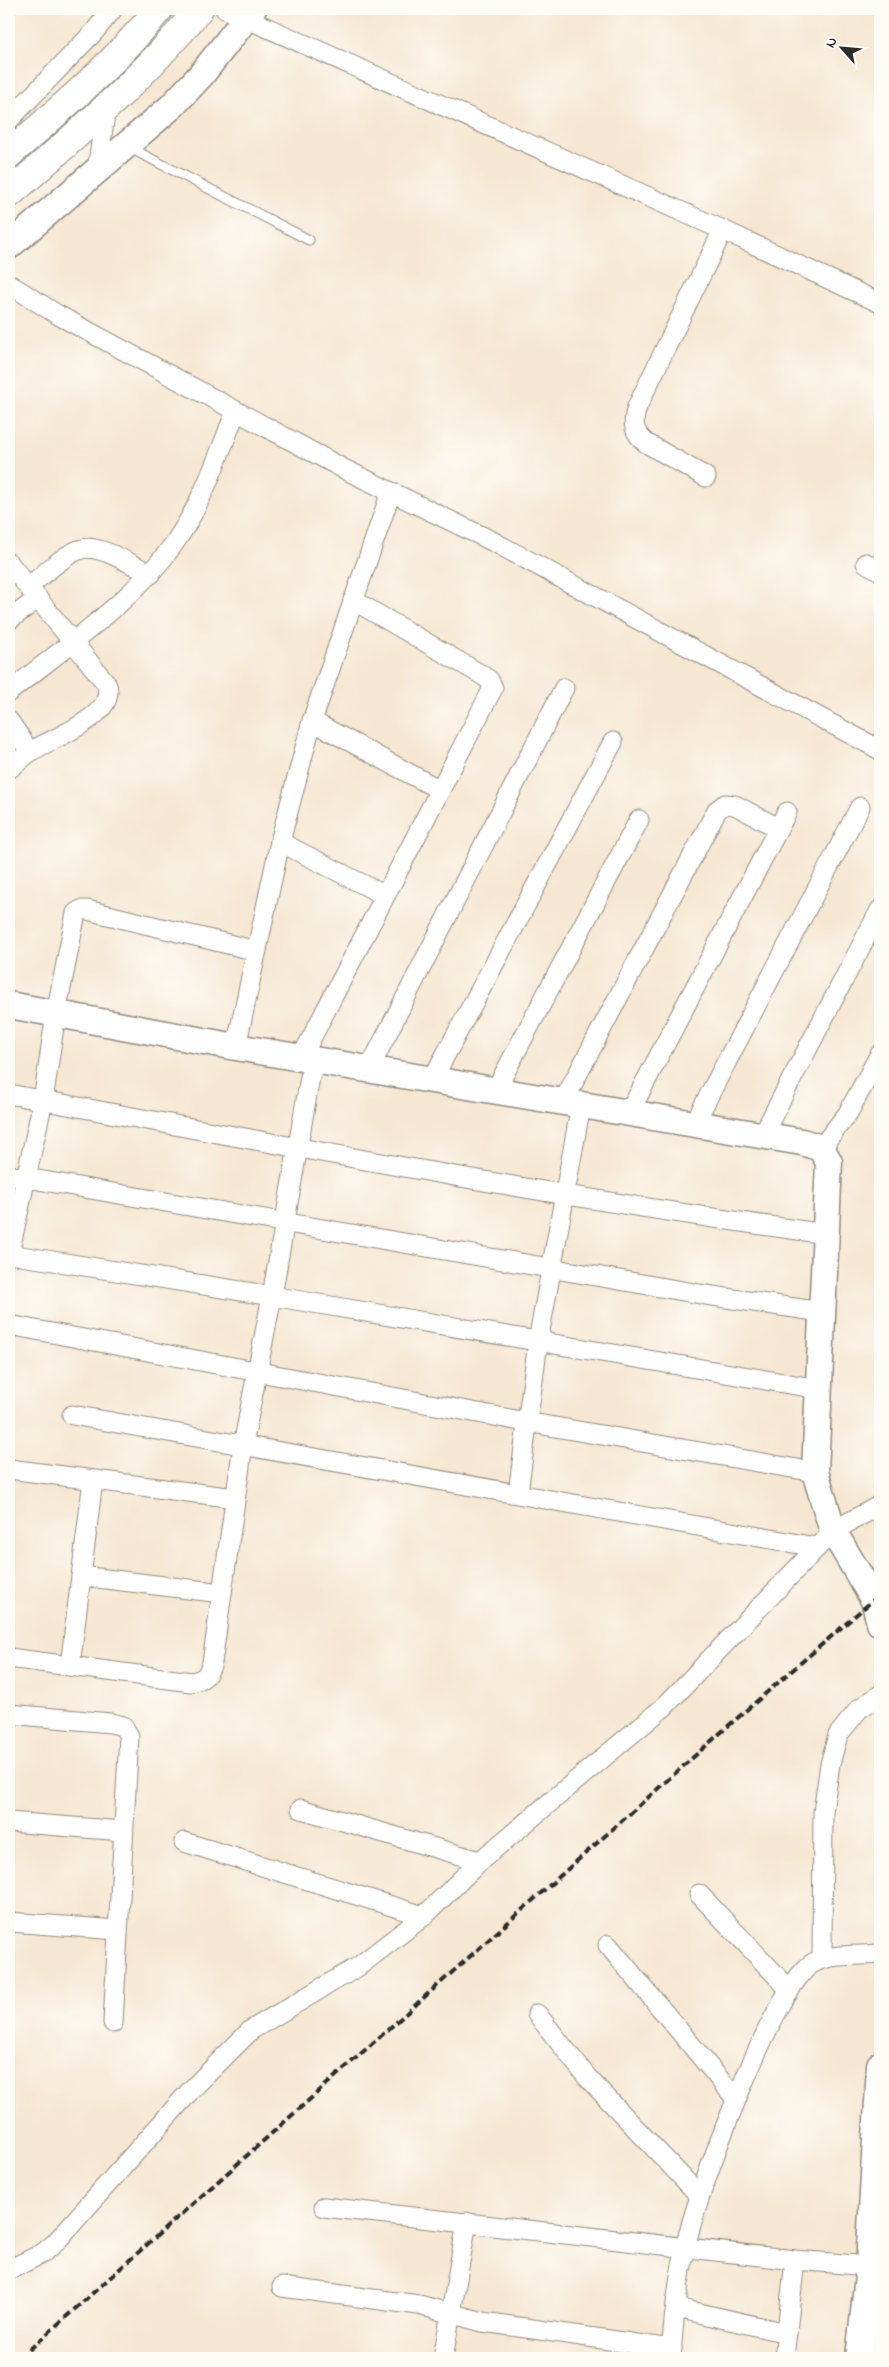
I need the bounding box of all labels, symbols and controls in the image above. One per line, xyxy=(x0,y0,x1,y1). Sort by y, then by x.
north arrow xyxy=(816,22,866,72)
text: N xyxy=(820,34,843,52)

